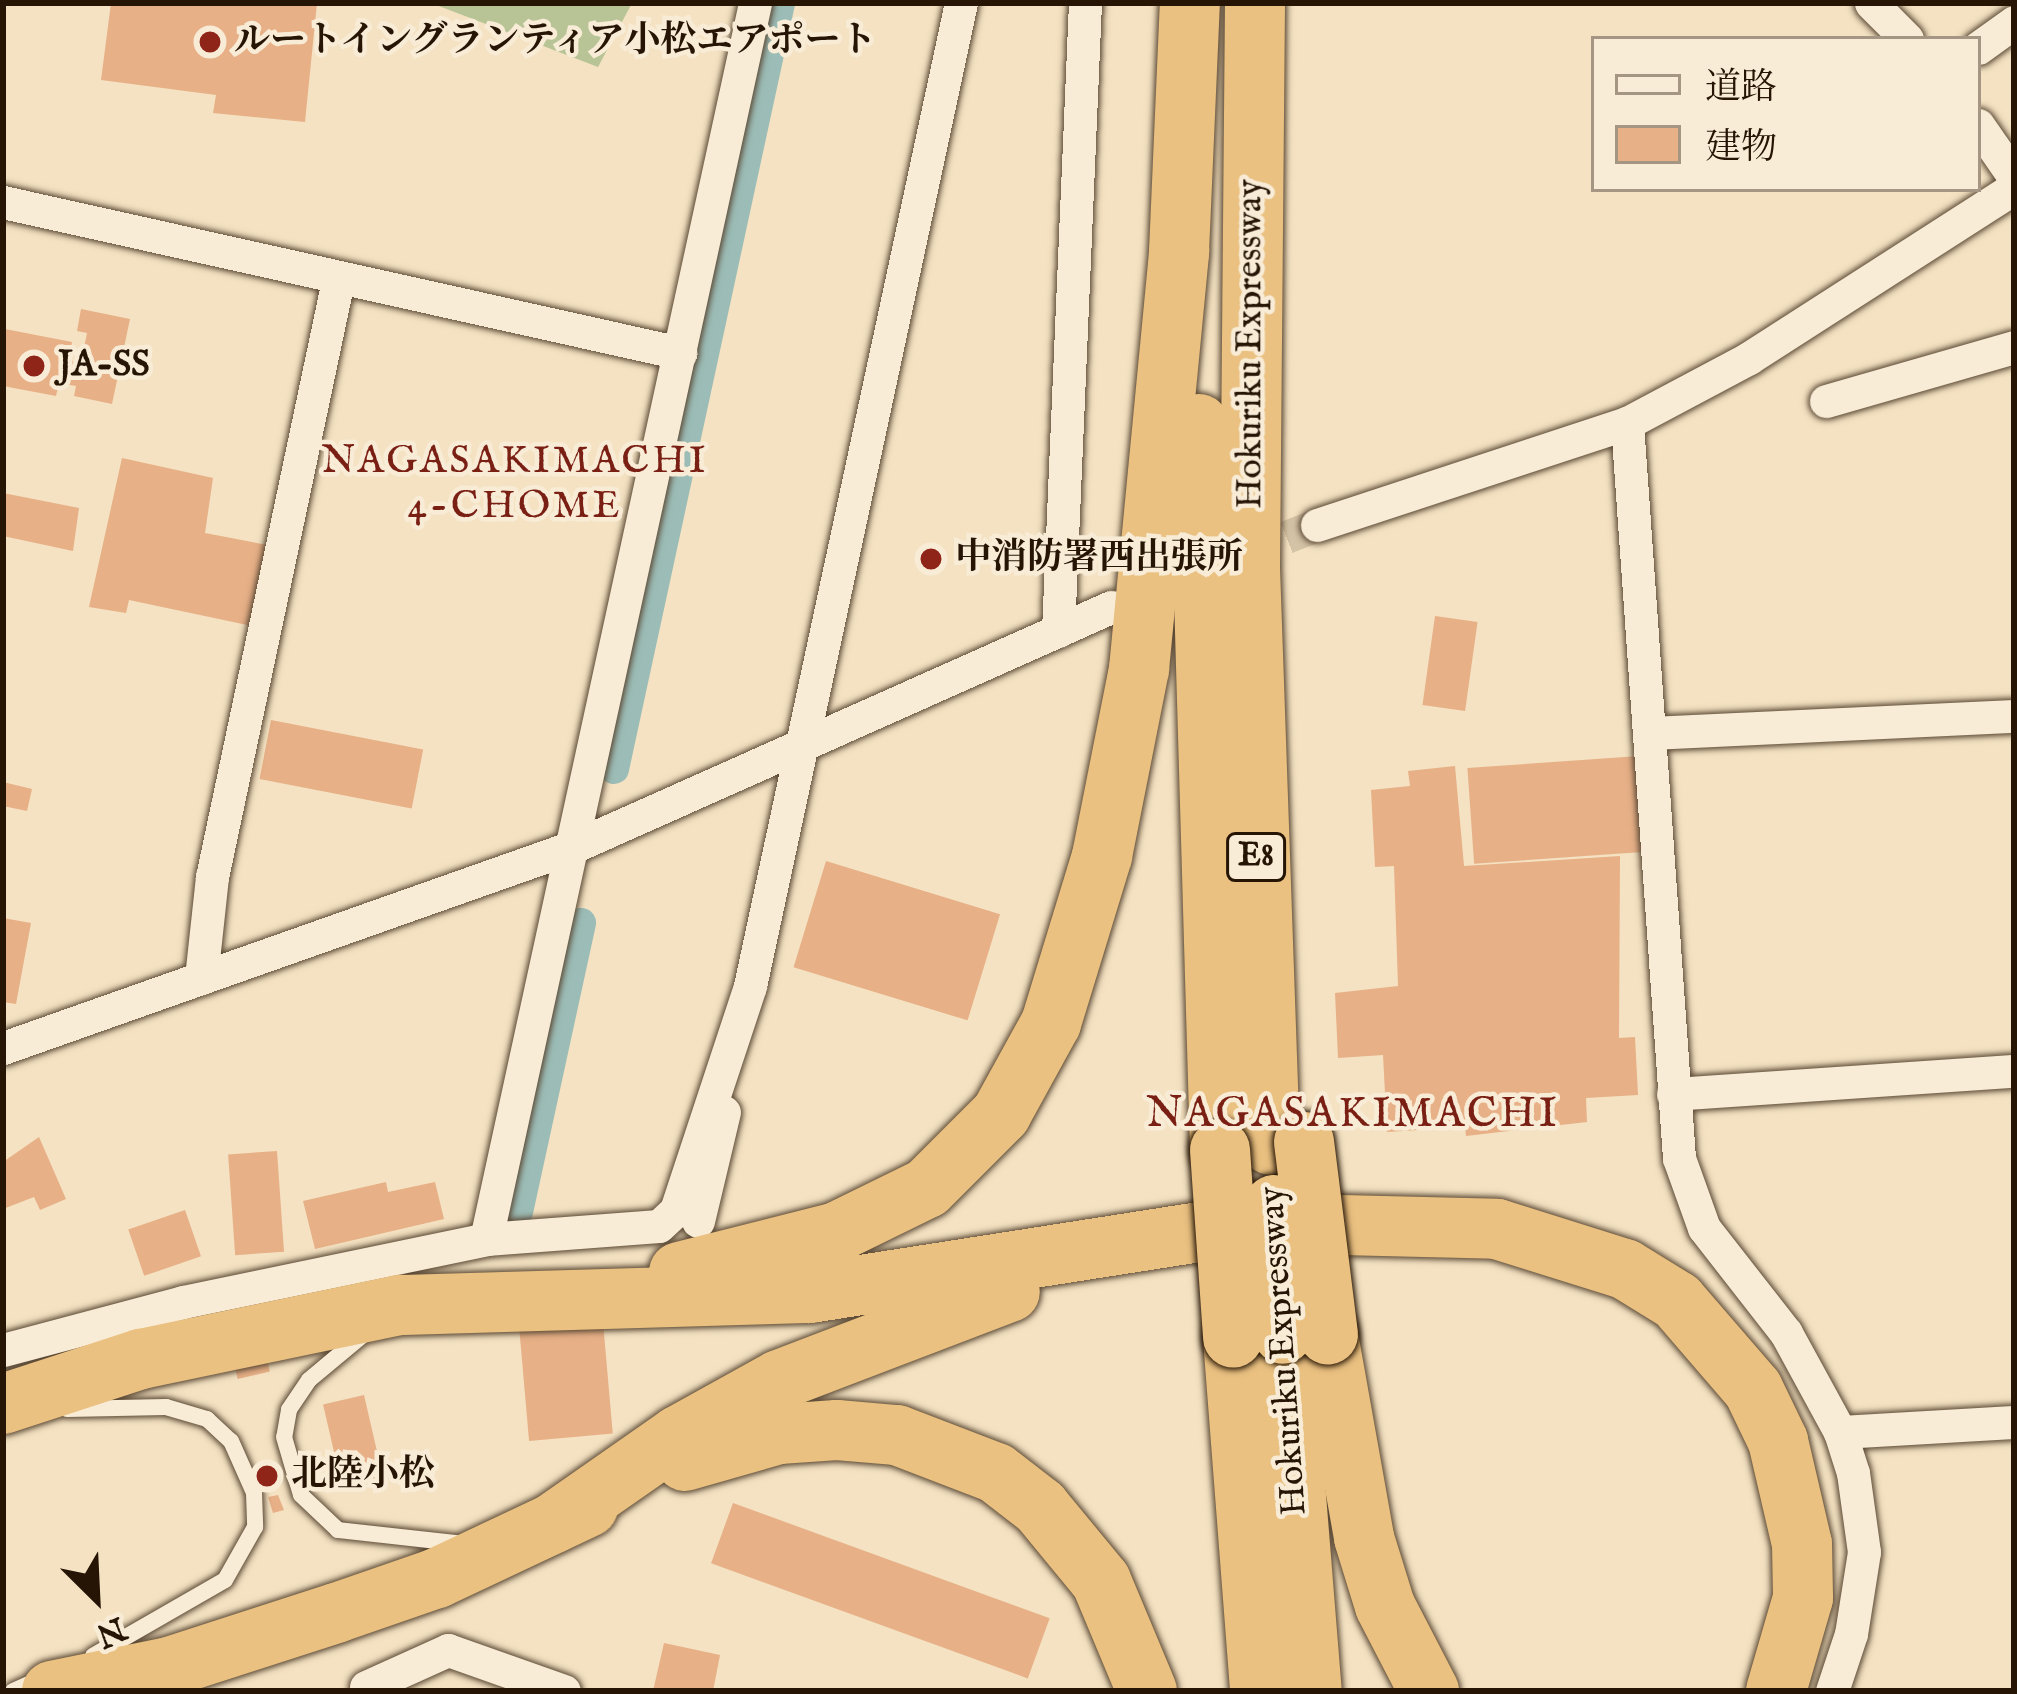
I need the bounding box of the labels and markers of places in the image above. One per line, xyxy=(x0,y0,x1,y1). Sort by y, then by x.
place label: ルートイングランティア小松エアポート xyxy=(234,20,882,64)
marker: ルートイングランティア小松エアポート xyxy=(197,29,223,55)
place label: JA-SS xyxy=(58,344,150,388)
marker: JA-SS xyxy=(21,353,47,379)
place label: 中消防署西出張所 xyxy=(955,537,1243,581)
marker: 中消防署西出張所 xyxy=(918,546,944,572)
place label: 北陸小松 xyxy=(291,1454,435,1498)
marker: 北陸小松 xyxy=(254,1463,280,1489)

